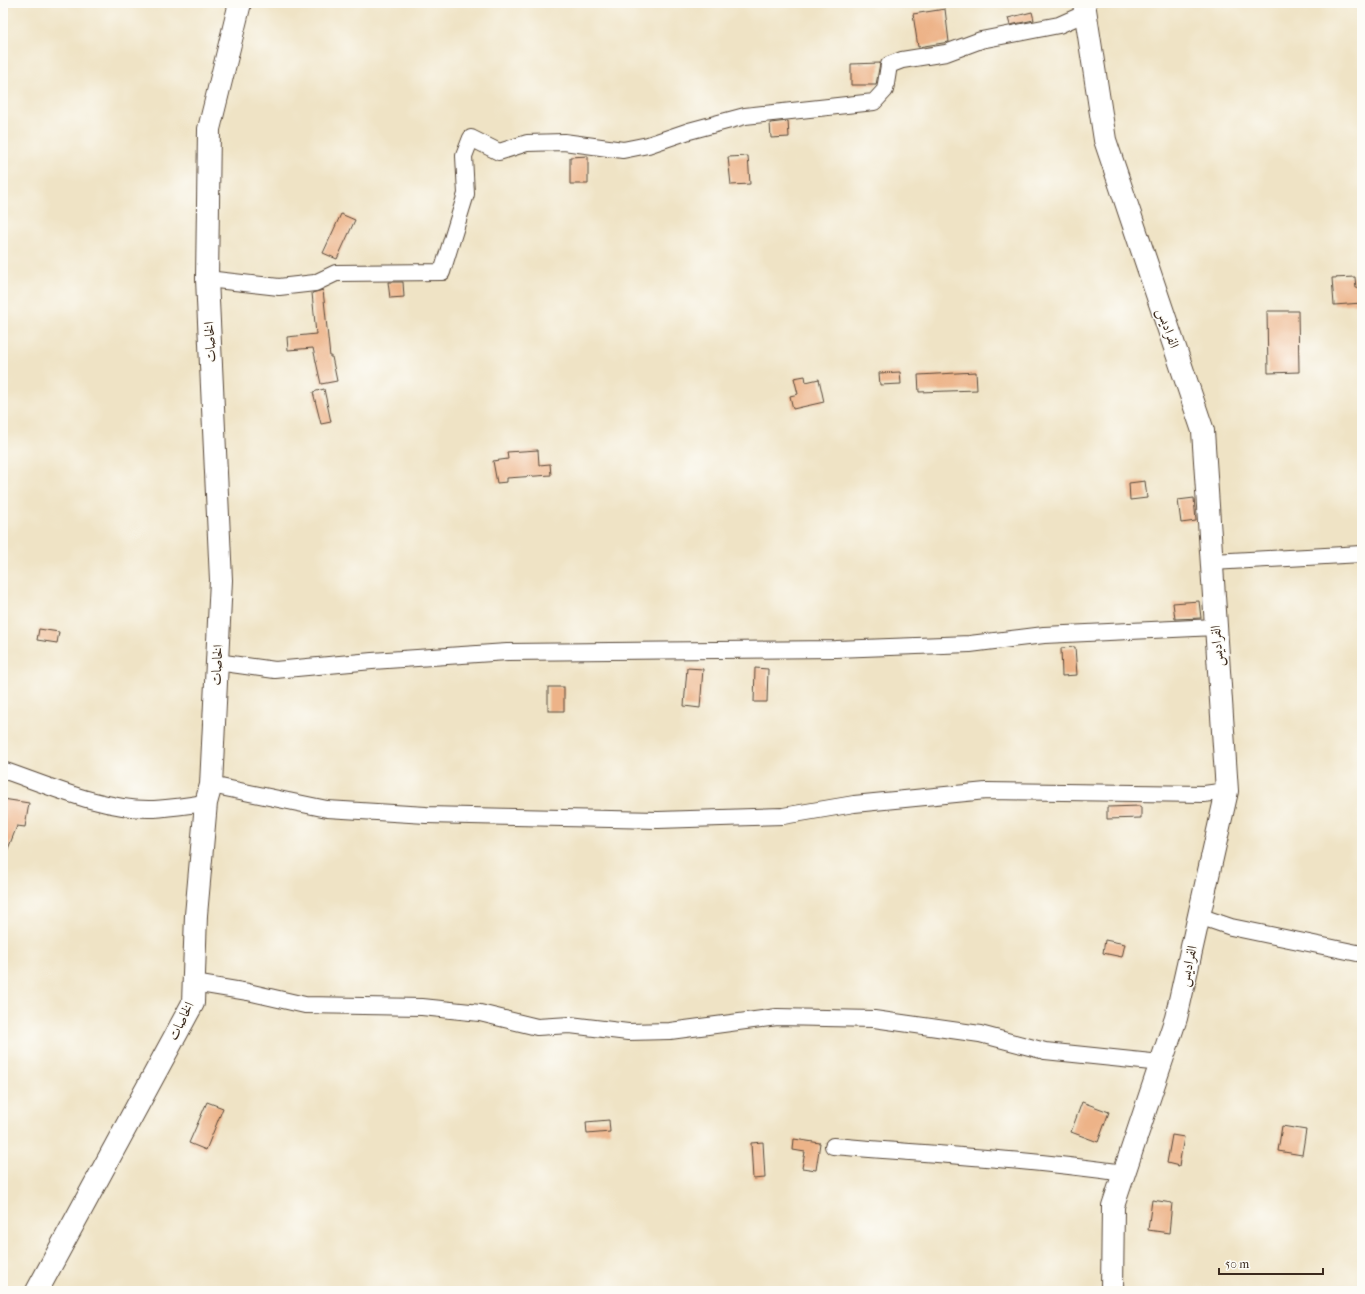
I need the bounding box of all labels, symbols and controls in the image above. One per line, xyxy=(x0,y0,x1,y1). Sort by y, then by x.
street label: الفراديس xyxy=(1152,306,1183,351)
street label: الخاصات xyxy=(200,321,220,363)
street label: الفراديس xyxy=(1207,625,1228,667)
street label: الخاصات xyxy=(207,644,227,686)
street label: الفراديس xyxy=(1175,944,1202,988)
street label: الخاصات xyxy=(164,999,198,1043)
scale bar xyxy=(1219,1250,1323,1276)
text: 50 m xyxy=(1225,1257,1249,1271)

